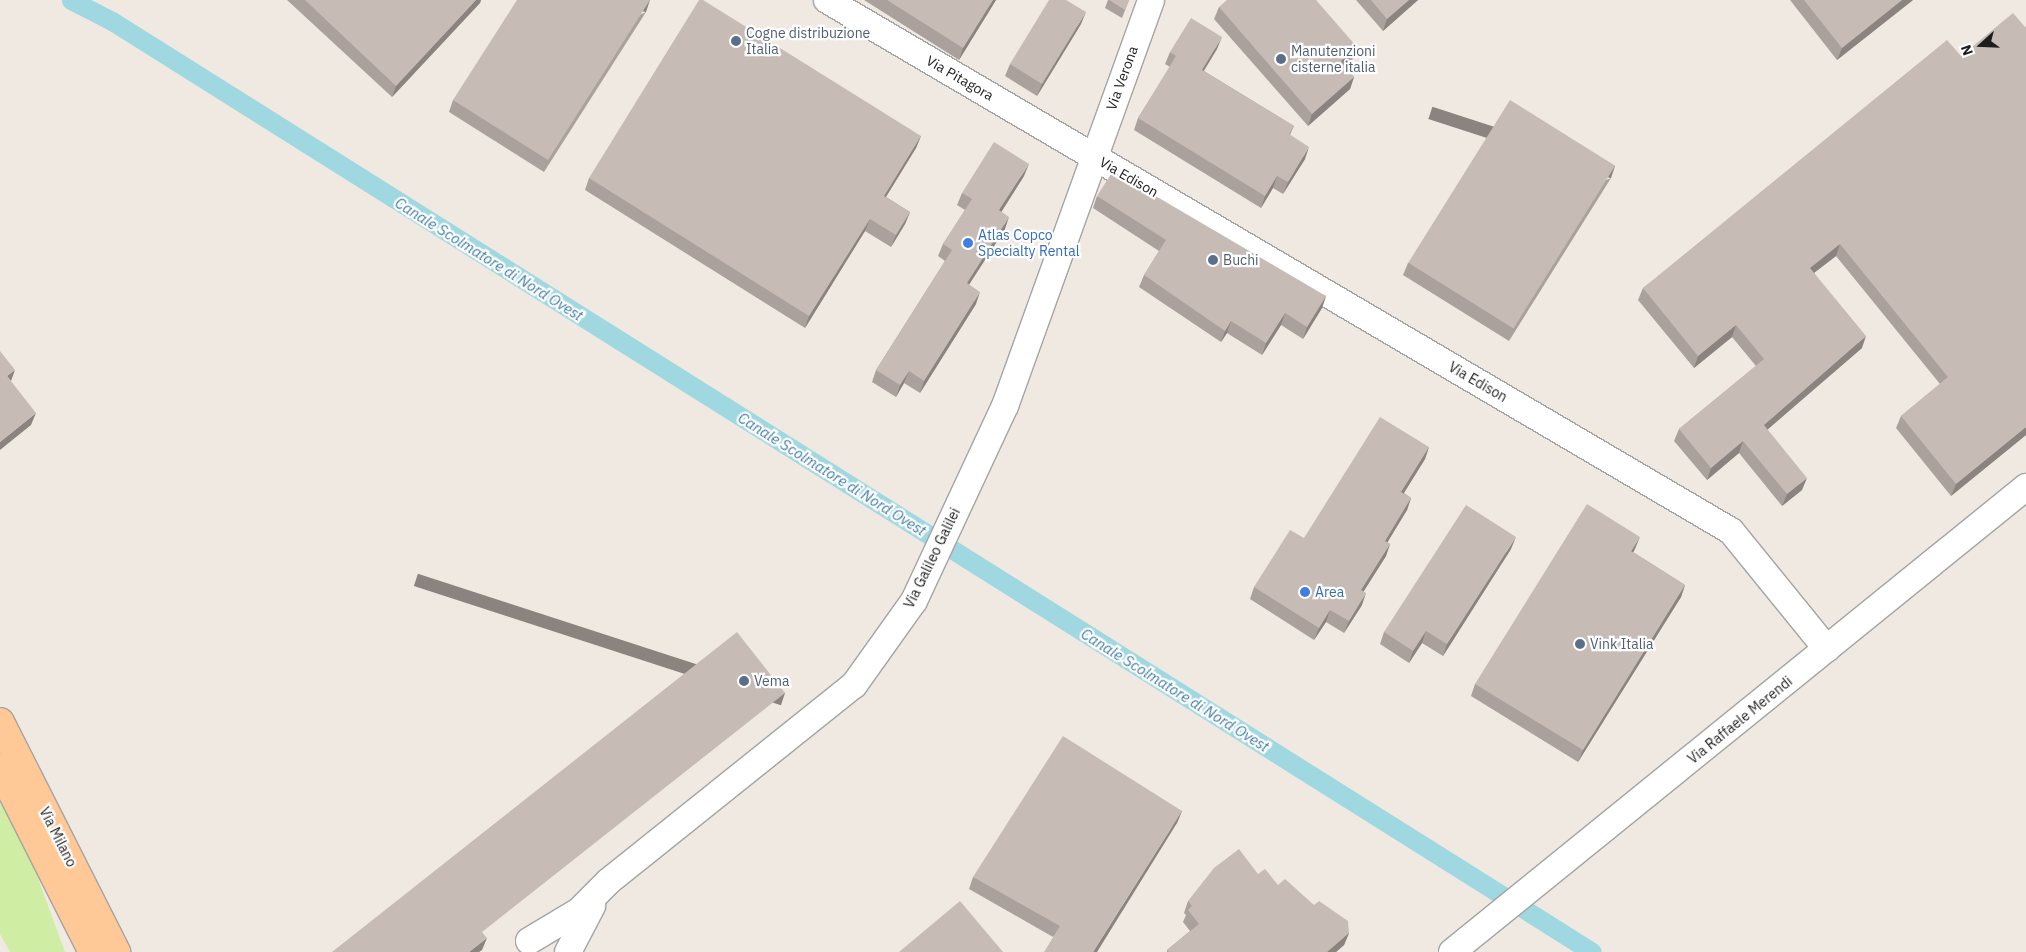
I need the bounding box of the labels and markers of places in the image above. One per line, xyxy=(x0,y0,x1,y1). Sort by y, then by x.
place label: Cogne distribuzione Italia xyxy=(746,25,870,58)
marker: Cogne distribuzione Italia xyxy=(730,35,742,47)
place label: Manutenzioni cisterne italia xyxy=(1291,43,1376,75)
marker: Manutenzioni cisterne italia xyxy=(1275,53,1287,65)
place label: Atlas Copco Specialty Rental xyxy=(978,227,1079,260)
marker: Atlas Copco Specialty Rental xyxy=(962,237,974,249)
place label: Buchi xyxy=(1223,252,1259,268)
marker: Buchi xyxy=(1207,254,1219,266)
place label: Area xyxy=(1315,584,1344,600)
marker: Area xyxy=(1299,586,1311,598)
place label: Vink Italia xyxy=(1590,636,1653,652)
marker: Vink Italia xyxy=(1574,638,1586,650)
place label: Vema xyxy=(754,673,789,689)
marker: Vema xyxy=(738,675,750,687)

